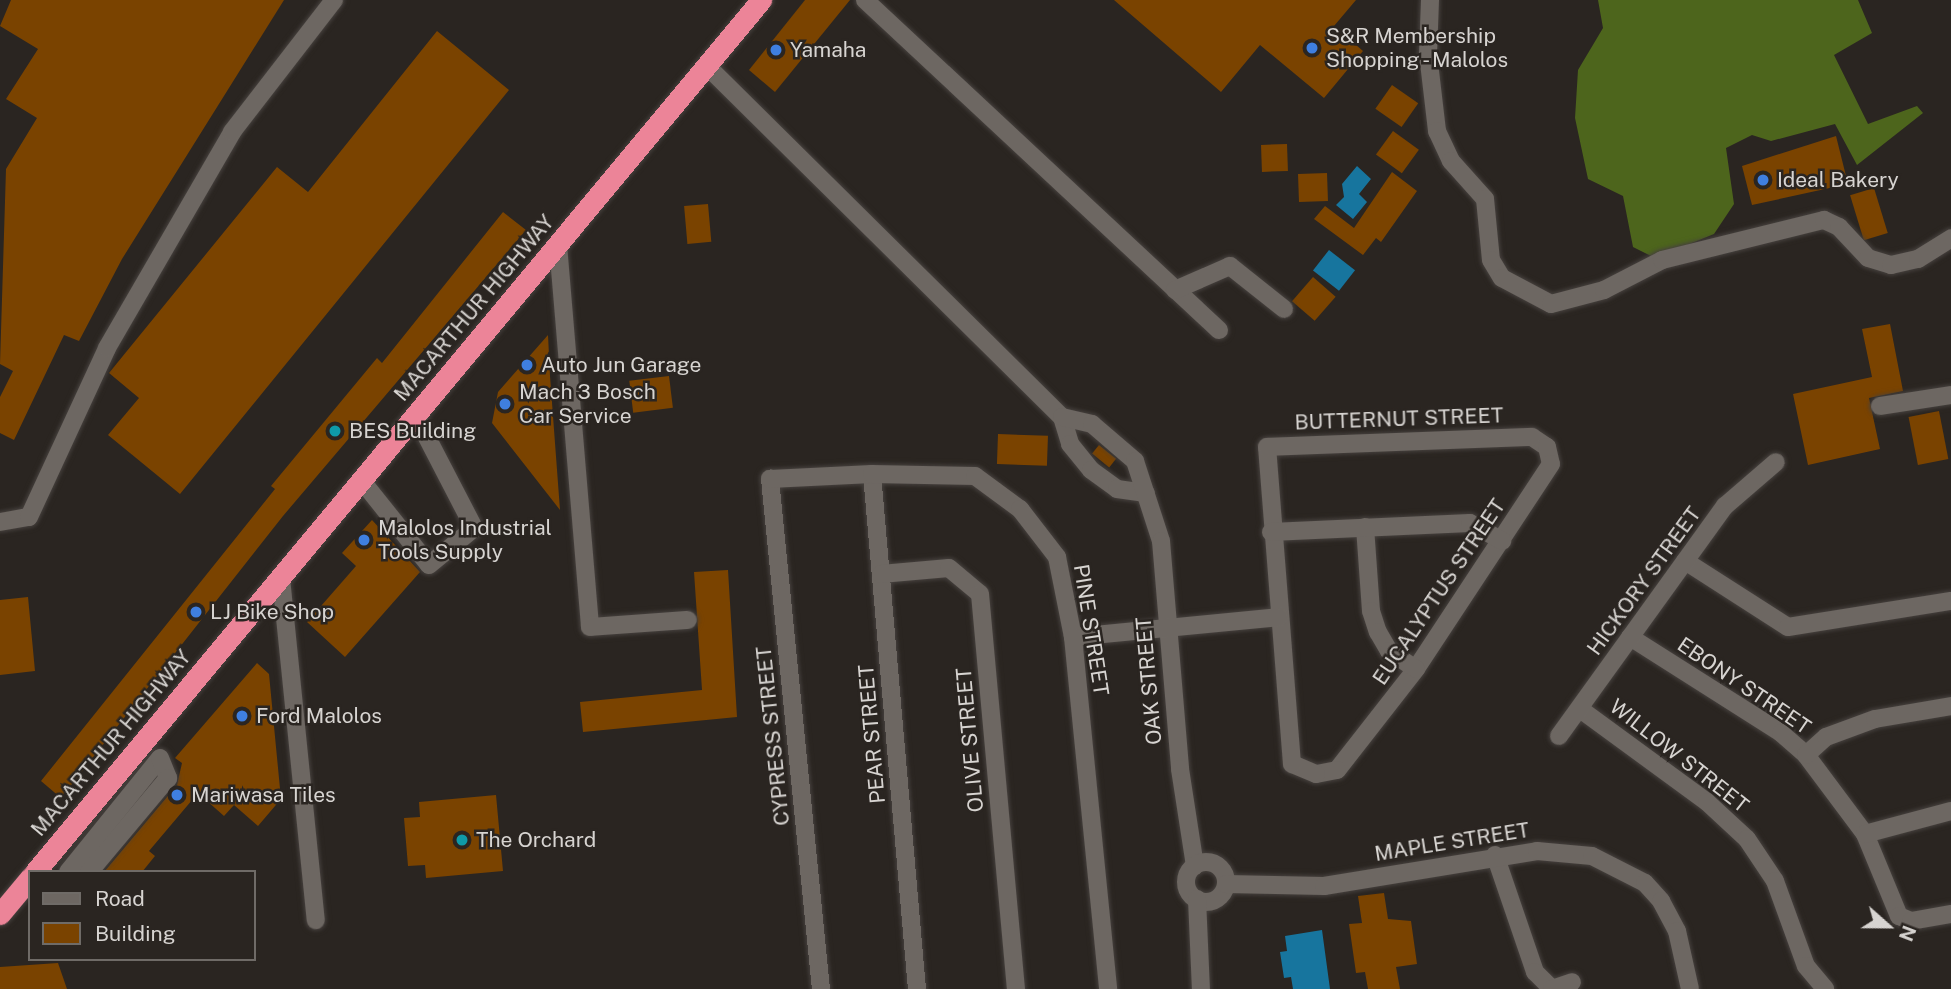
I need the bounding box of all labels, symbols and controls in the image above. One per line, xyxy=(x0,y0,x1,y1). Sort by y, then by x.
place label: S&R Membership Shopping - Malolos xyxy=(1326,23,1514,73)
place label: Yamaha xyxy=(790,37,866,63)
marker: S&R Membership Shopping - Malolos xyxy=(1304,40,1320,56)
marker: Yamaha xyxy=(768,42,784,58)
place label: Ideal Bakery xyxy=(1777,167,1899,193)
marker: Ideal Bakery xyxy=(1755,172,1771,188)
street label: MACARTHUR HIGHWAY xyxy=(389,210,559,406)
place label: Auto Jun Garage xyxy=(541,352,702,378)
marker: Auto Jun Garage xyxy=(519,357,535,373)
place label: Mach 3 Bosch Car Service xyxy=(519,379,656,429)
marker: Mach 3 Bosch Car Service xyxy=(497,396,513,412)
street label: BUTTERNUT STREET xyxy=(1294,403,1504,435)
place label: BES Building xyxy=(349,418,476,444)
marker: BES Building xyxy=(327,423,343,439)
street label: EUCALYPTUS STREET xyxy=(1367,494,1511,690)
street label: HICKORY STREET xyxy=(1582,502,1706,660)
place label: Malolos Industrial Tools Supply xyxy=(378,515,552,565)
marker: Malolos Industrial Tools Supply xyxy=(356,532,372,548)
street label: PINE STREET xyxy=(1068,562,1114,698)
place label: LJ Bike Shop xyxy=(210,599,334,625)
marker: LJ Bike Shop xyxy=(188,604,204,620)
street label: OAK STREET xyxy=(1131,616,1167,746)
street label: EBONY STREET xyxy=(1672,632,1816,740)
street label: MACARTHUR HIGHWAY xyxy=(26,645,196,841)
street label: CYPRESS STREET xyxy=(751,645,795,827)
street label: PEAR STREET xyxy=(853,663,891,805)
street label: OLIVE STREET xyxy=(951,667,989,813)
street label: WILLOW STREET xyxy=(1604,694,1754,818)
place label: Ford Malolos xyxy=(256,703,382,729)
marker: Ford Malolos xyxy=(234,708,250,724)
place label: Mariwasa Tiles xyxy=(191,782,336,808)
marker: Mariwasa Tiles xyxy=(169,787,185,803)
street label: MAPLE STREET xyxy=(1373,817,1531,867)
place label: The Orchard xyxy=(476,827,596,853)
marker: The Orchard xyxy=(454,832,470,848)
legend xyxy=(28,870,256,961)
text: Road xyxy=(95,886,145,911)
north arrow xyxy=(1853,891,1923,961)
text: Building xyxy=(95,921,176,946)
text: N xyxy=(1895,923,1921,944)

